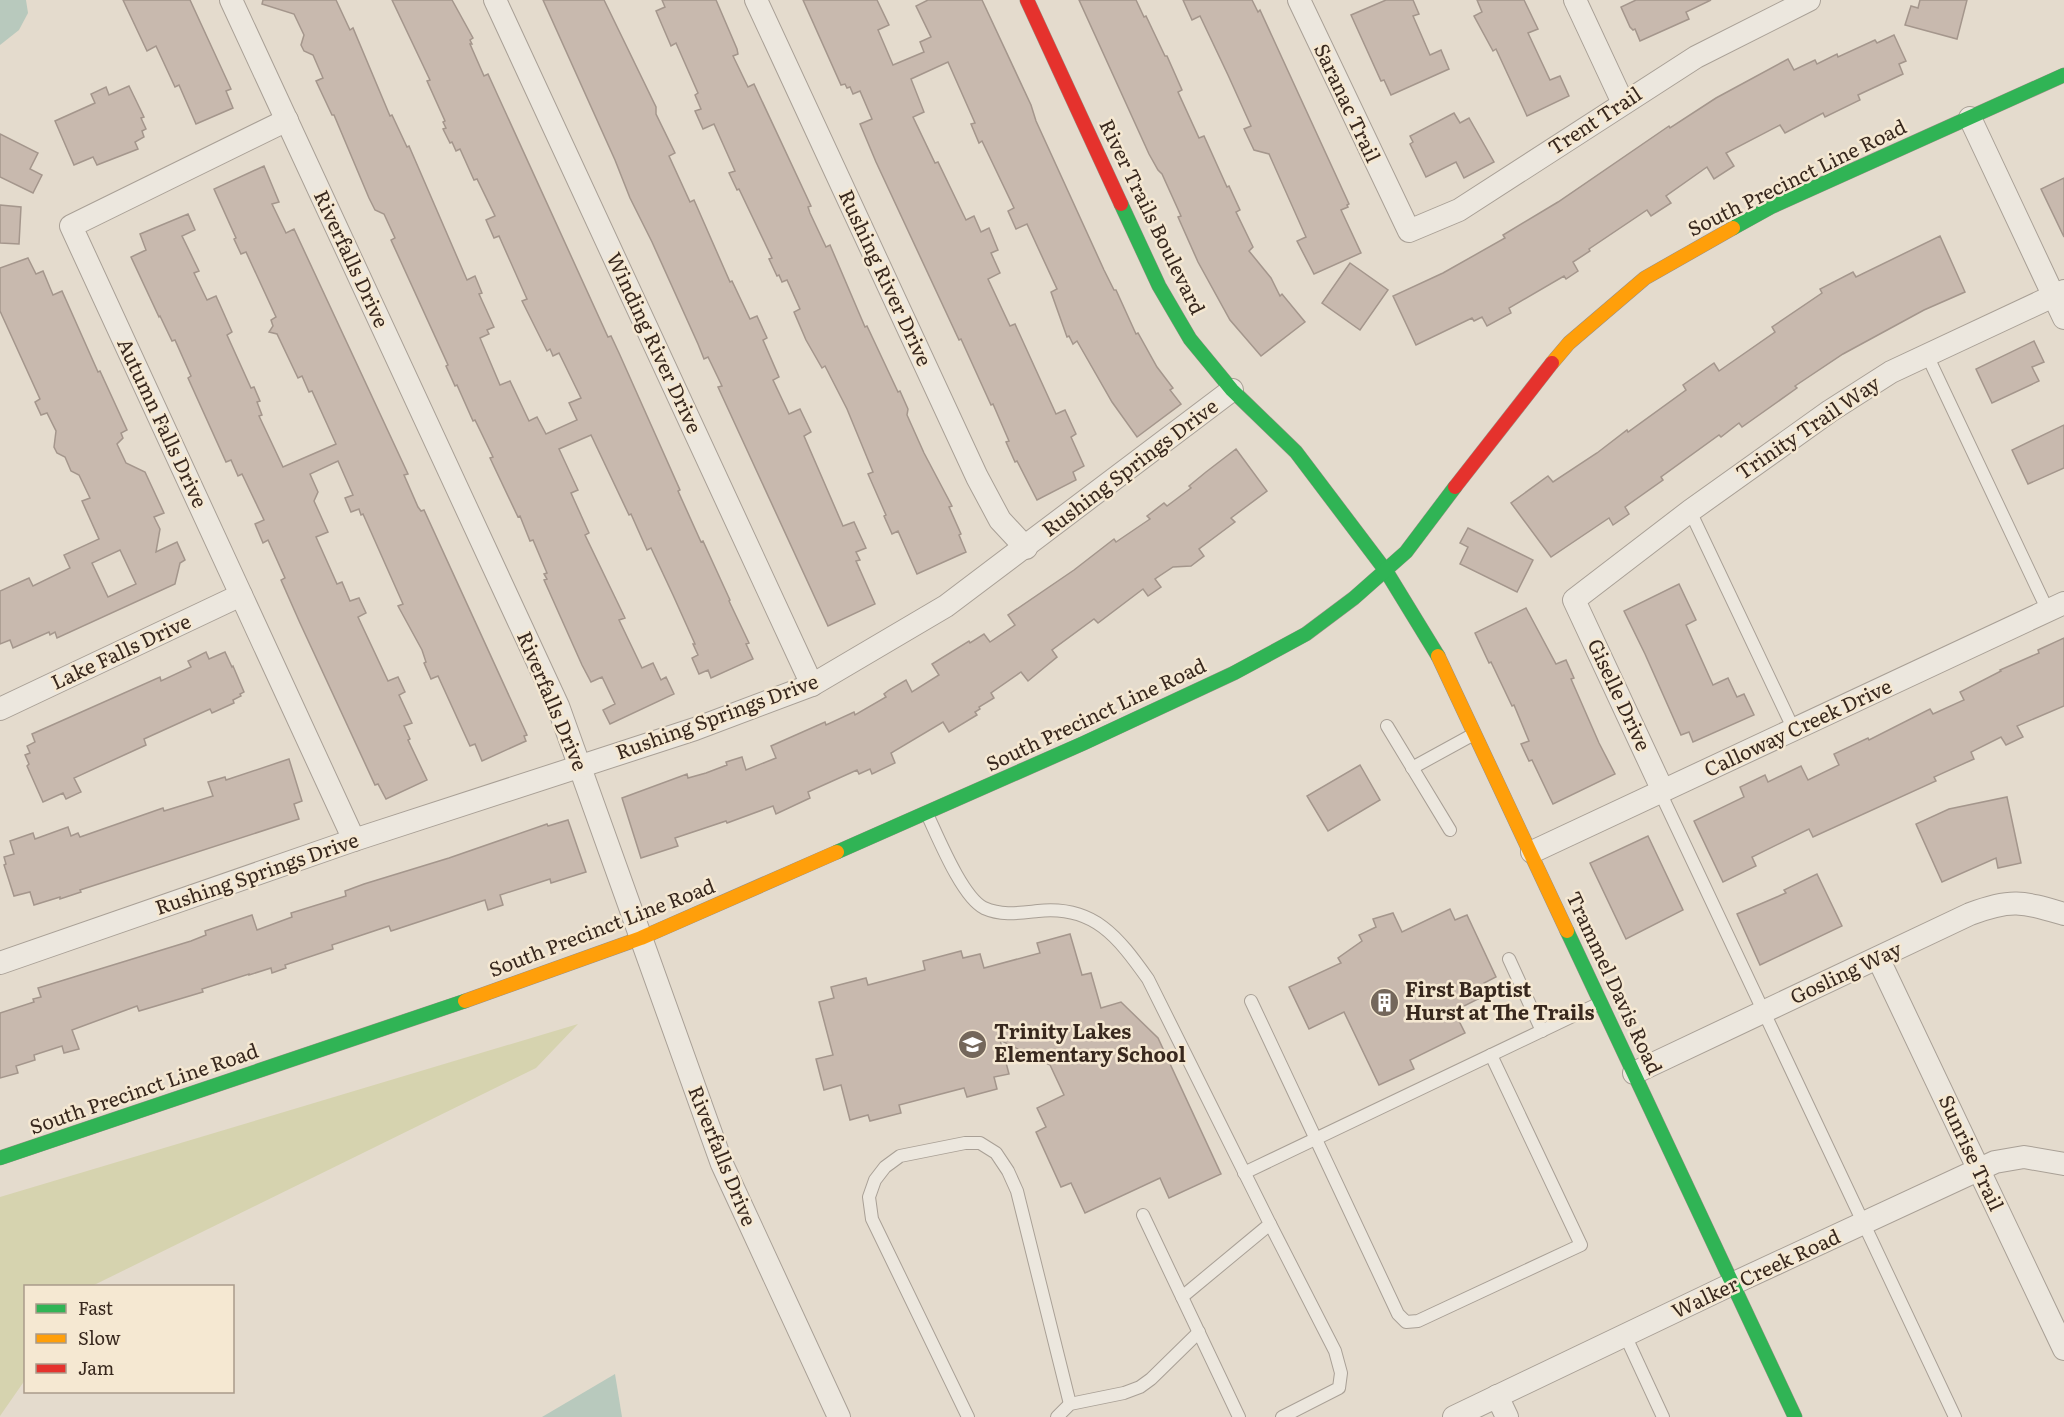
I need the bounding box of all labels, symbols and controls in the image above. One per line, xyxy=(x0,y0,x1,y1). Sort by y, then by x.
street label: Saranac Trail xyxy=(1308,38,1390,167)
street label: Trent Trail xyxy=(1541,78,1647,161)
street label: South Precinct Line Road xyxy=(1682,110,1911,242)
street label: River Trails Boulevard xyxy=(1093,113,1214,319)
street label: Riverfalls Drive xyxy=(308,184,398,332)
street label: Rushing River Drive xyxy=(833,184,941,370)
street label: Winding River Drive xyxy=(601,247,711,438)
street label: Autumn Falls Drive xyxy=(111,332,216,512)
street label: Trinity Trail Way xyxy=(1729,367,1885,486)
street label: Rushing Springs Drive xyxy=(1035,390,1223,543)
street label: Lake Falls Drive xyxy=(45,605,195,696)
street label: Riverfalls Drive xyxy=(511,626,597,775)
street label: Giselle Drive xyxy=(1582,633,1660,755)
street label: South Precinct Line Road xyxy=(980,649,1210,777)
street label: Rushing Springs Drive xyxy=(611,665,822,766)
street label: Calloway Creek Drive xyxy=(1698,670,1896,783)
street label: Rushing Springs Drive xyxy=(151,823,362,921)
street label: South Precinct Line Road xyxy=(484,869,719,983)
street label: Trammel Davis Road xyxy=(1560,886,1671,1079)
street label: Gosling Way xyxy=(1784,932,1906,1010)
place label: First Baptist Hurst at The Trails xyxy=(1405,973,1595,1026)
building icon: First Baptist Hurst at The Trails xyxy=(1368,986,1400,1018)
place label: Trinity Lakes Elementary School xyxy=(994,1015,1186,1068)
school or university icon: Trinity Lakes Elementary School xyxy=(957,1028,989,1060)
street label: South Precinct Line Road xyxy=(25,1034,262,1140)
street label: Riverfalls Drive xyxy=(682,1081,766,1230)
street label: Sunrise Trail xyxy=(1933,1089,2013,1215)
street label: Walker Creek Road xyxy=(1666,1220,1844,1324)
legend xyxy=(24,1285,234,1393)
text: Fast xyxy=(78,1294,114,1321)
text: Slow xyxy=(78,1324,121,1351)
text: Jam xyxy=(78,1354,114,1381)

